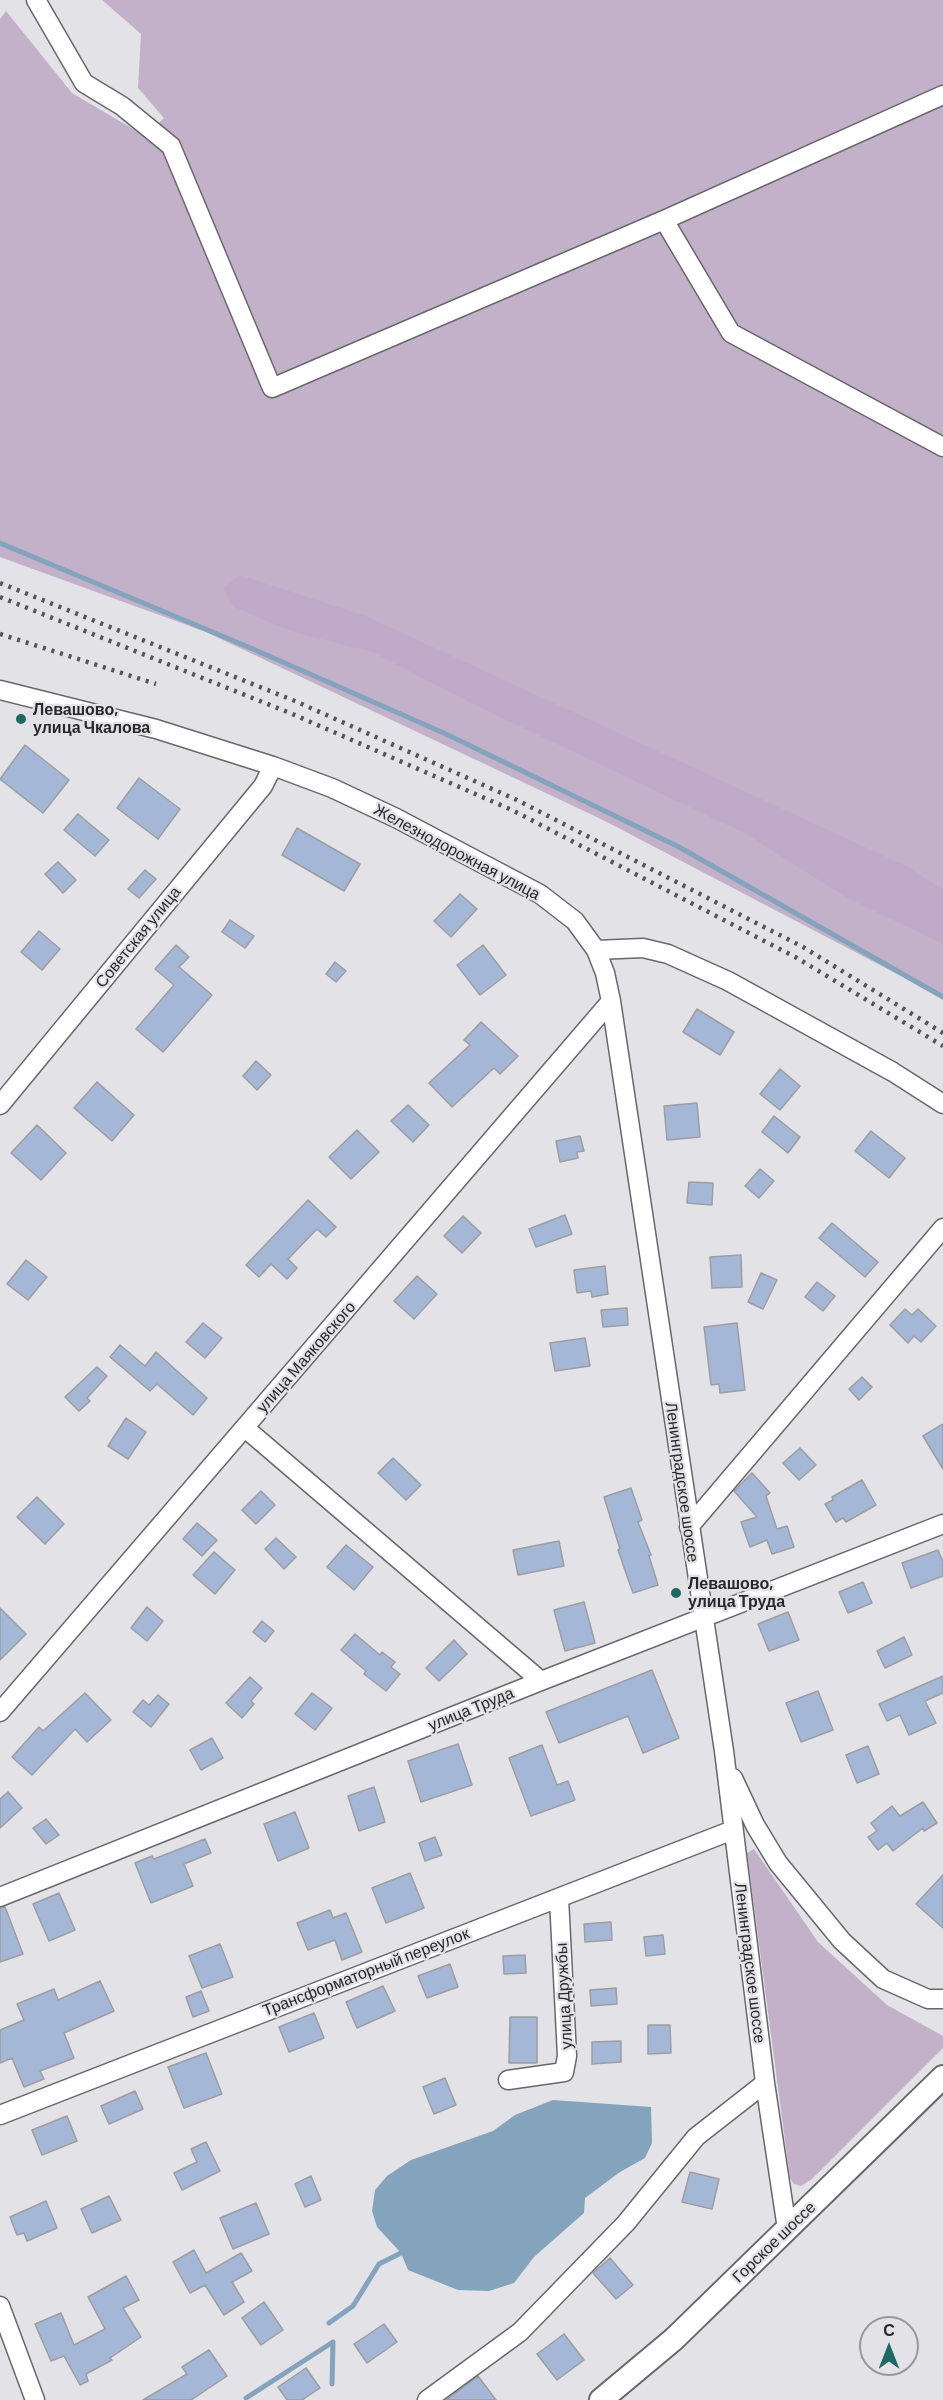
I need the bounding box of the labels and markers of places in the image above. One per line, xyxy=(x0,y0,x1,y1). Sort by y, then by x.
place label: Левашово, улица Чкалова xyxy=(33,700,150,738)
marker: Левашово, улица Чкалова xyxy=(14,712,28,726)
place label: Левашово, улица Труда xyxy=(688,1574,785,1612)
marker: Левашово, улица Труда xyxy=(669,1586,683,1600)

